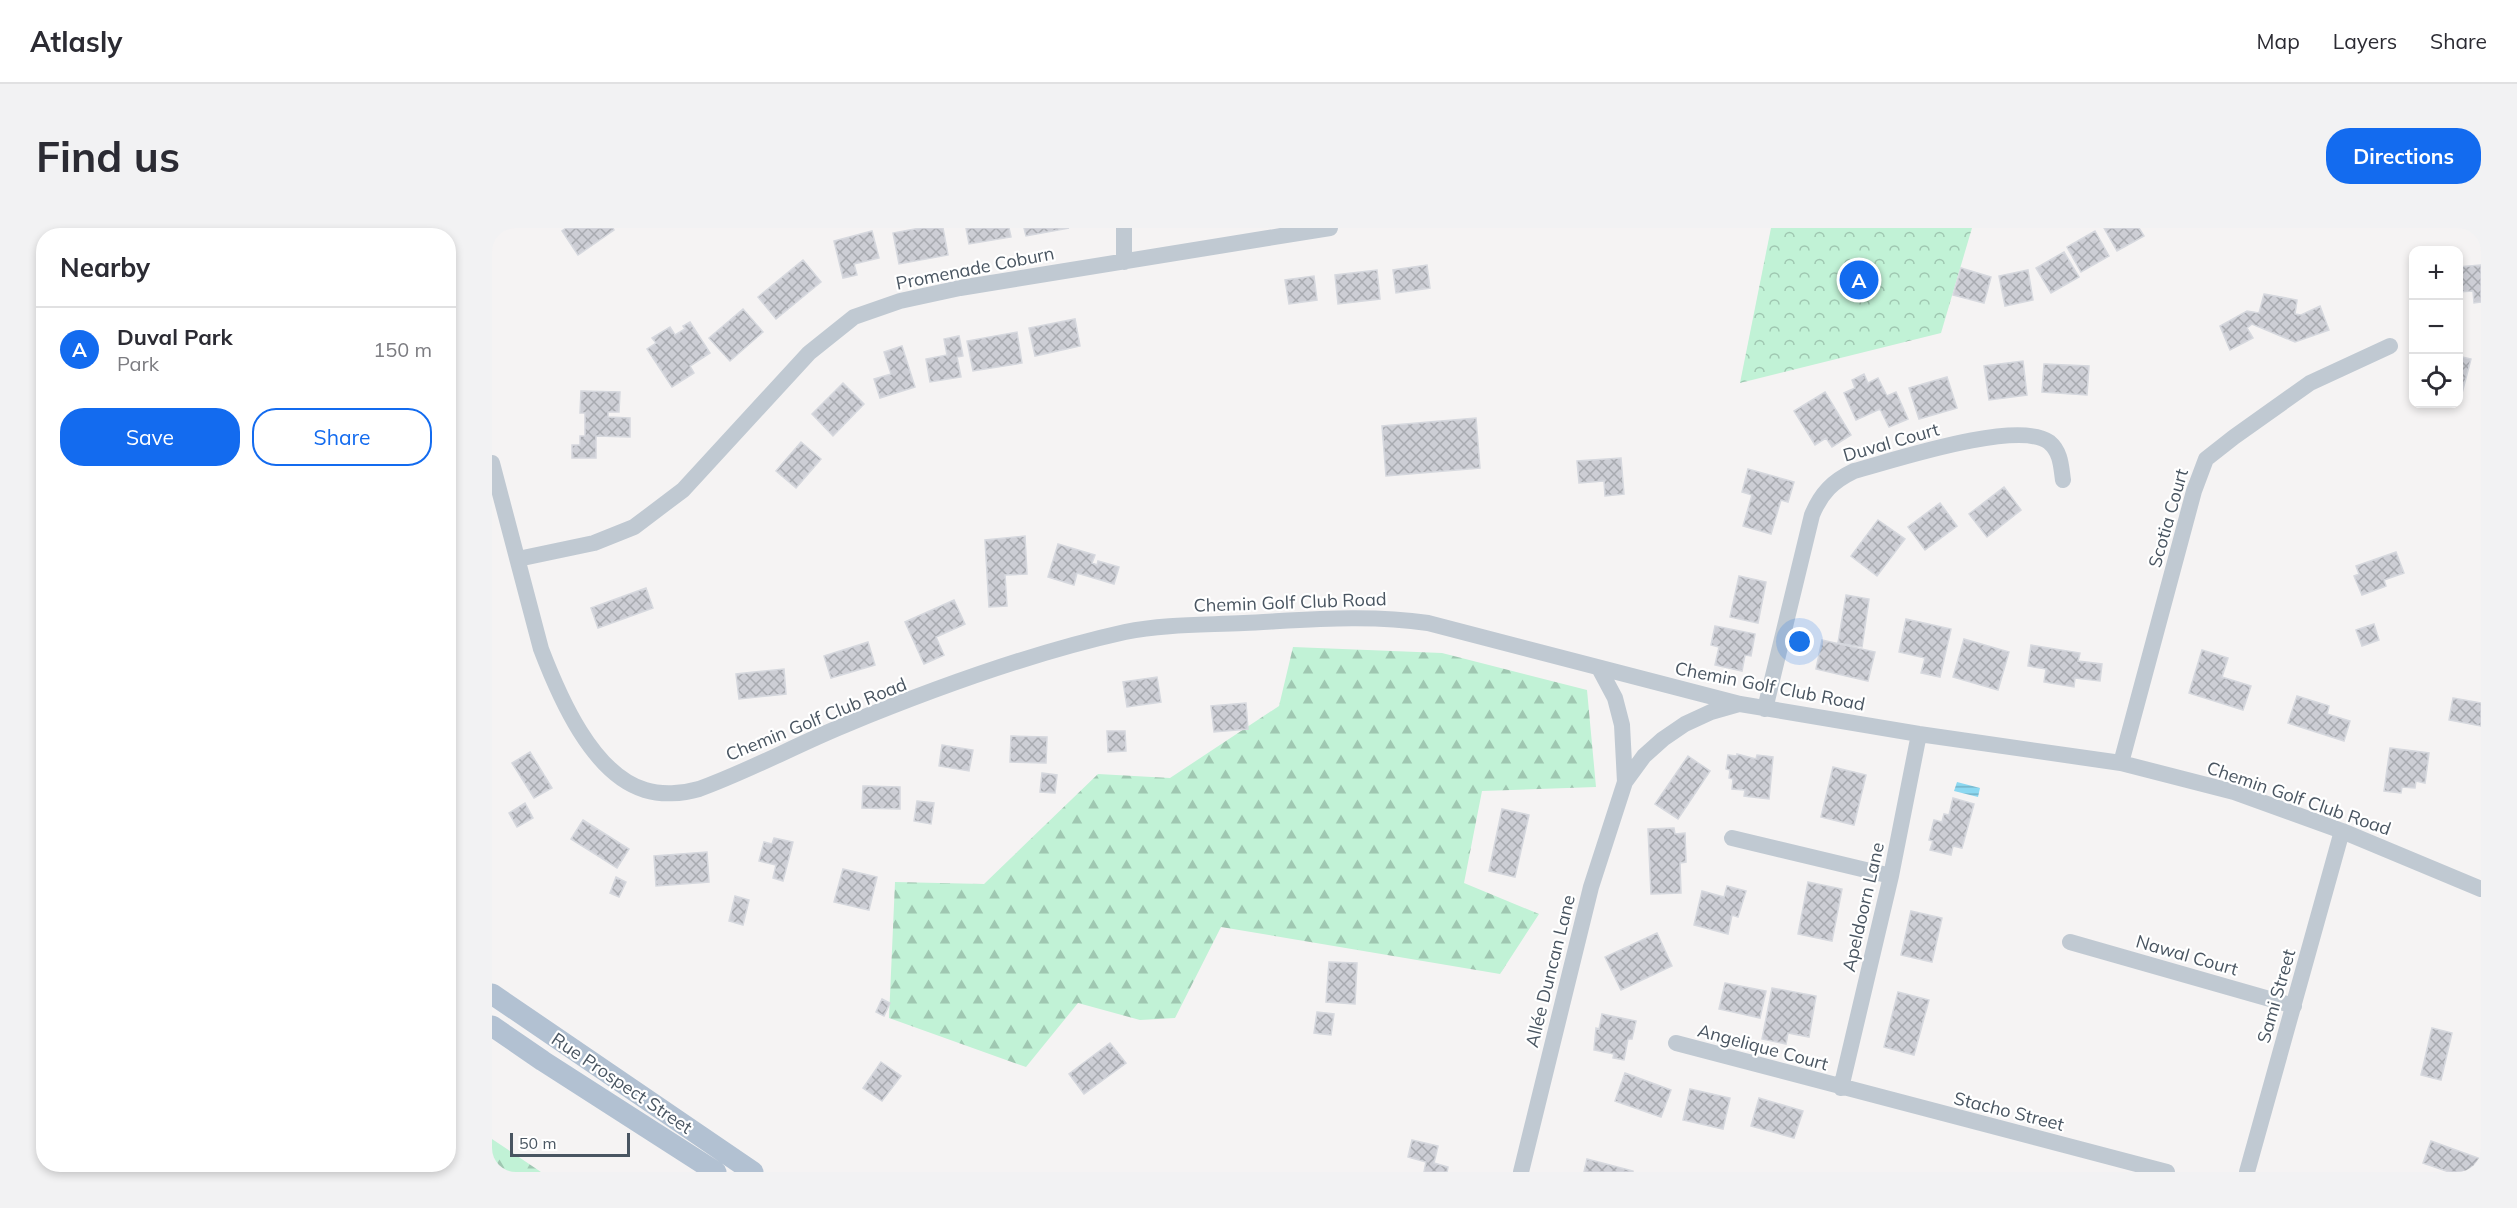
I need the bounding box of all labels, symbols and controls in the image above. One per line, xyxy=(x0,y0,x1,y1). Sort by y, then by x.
text: Atlasly xyxy=(30,24,122,59)
text: Map xyxy=(2257,28,2300,54)
text: Layers xyxy=(2333,28,2397,54)
text: Share xyxy=(2430,28,2487,54)
button: Directions xyxy=(2326,128,2481,184)
text: Find us xyxy=(36,130,180,183)
street label: Promenade Coburn xyxy=(894,241,1056,295)
map controls xyxy=(2409,246,2463,408)
button: + xyxy=(2409,246,2463,300)
text: Nearby xyxy=(60,251,150,284)
pin: A xyxy=(1840,257,1878,302)
button: − xyxy=(2409,300,2463,354)
text: Duval Park xyxy=(117,323,233,351)
text: A xyxy=(72,337,87,362)
text: 150 m xyxy=(373,337,432,362)
text: Park xyxy=(117,351,159,376)
button: locate xyxy=(2409,354,2463,408)
button: Save xyxy=(60,408,240,466)
button: Share xyxy=(252,408,432,466)
street label: Duval Court xyxy=(1840,417,1942,467)
street label: Scotia Court xyxy=(2143,466,2193,570)
street label: Chemin Golf Club Road xyxy=(1193,587,1387,617)
your location xyxy=(1785,627,1814,656)
street label: Chemin Golf Club Road xyxy=(1673,656,1867,716)
street label: Chemin Golf Club Road xyxy=(722,672,910,766)
street label: Chemin Golf Club Road xyxy=(2204,756,2394,840)
street label: Apeldoorn Lane xyxy=(1837,840,1889,974)
street label: Allée Duncan Lane xyxy=(1520,892,1580,1050)
street label: Nawal Court xyxy=(2133,929,2241,981)
street label: Sami Street xyxy=(2252,946,2300,1046)
street label: Angelique Court xyxy=(1695,1019,1831,1075)
street label: Rue Prospect Street xyxy=(547,1027,697,1139)
street label: Stacho Street xyxy=(1952,1086,2066,1136)
scale bar xyxy=(510,1130,630,1158)
text: 50 m xyxy=(519,1133,556,1153)

